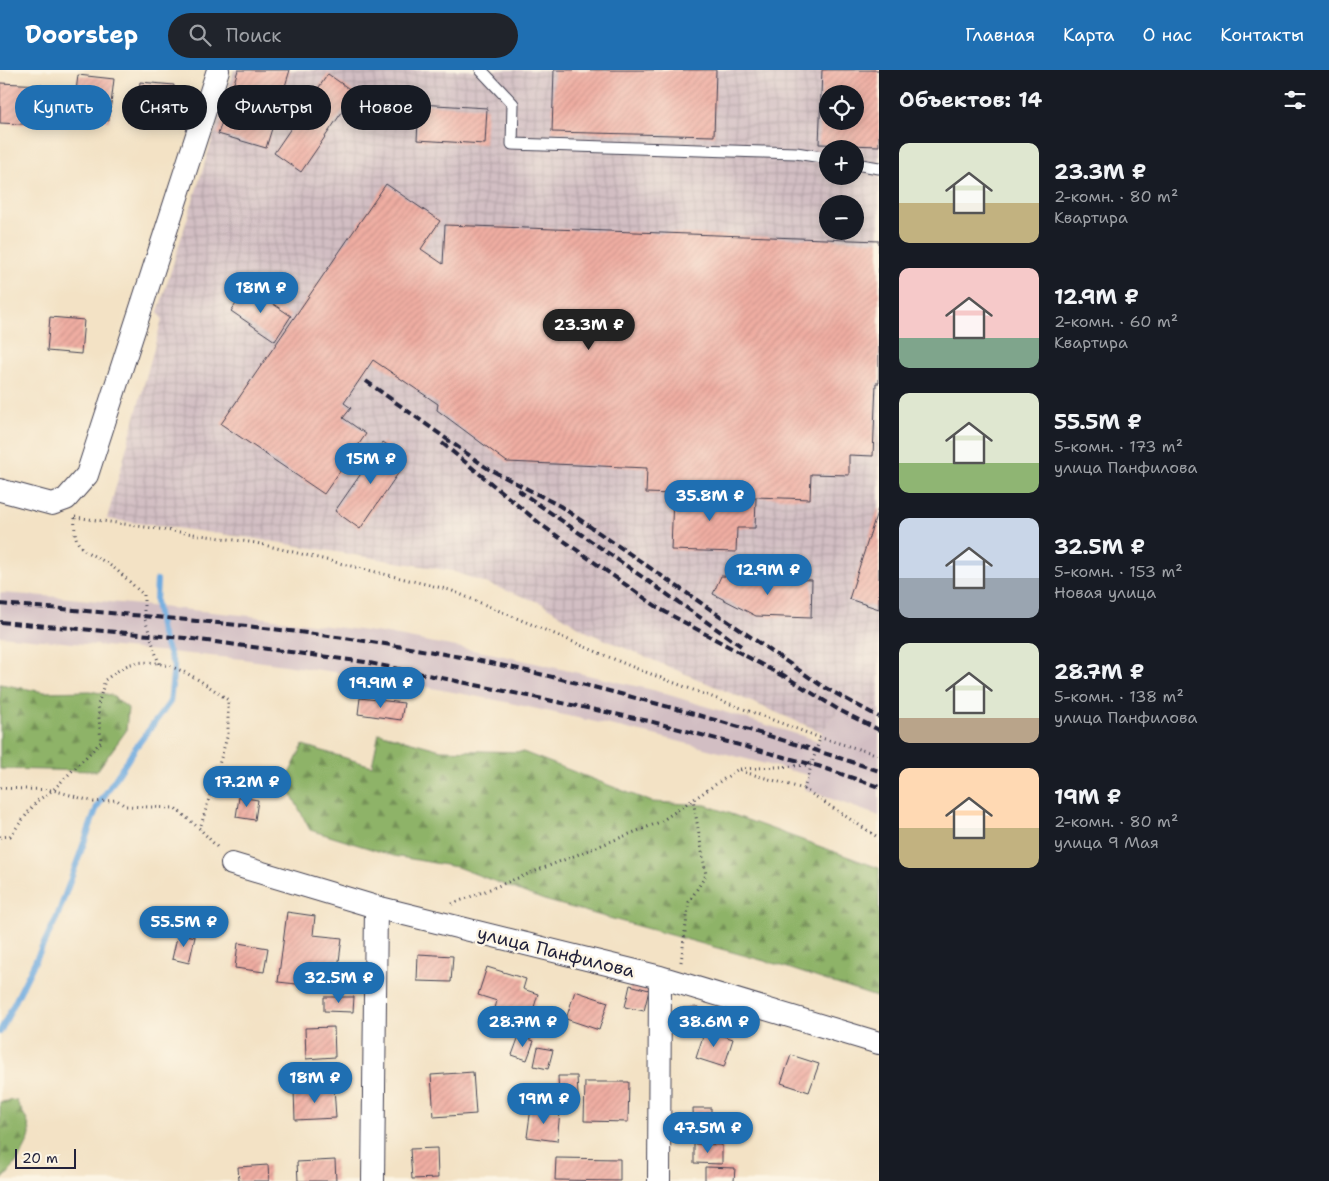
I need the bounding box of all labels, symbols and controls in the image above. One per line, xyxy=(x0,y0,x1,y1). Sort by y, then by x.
search box xyxy=(168,13,518,58)
text: Doorstep xyxy=(25,19,138,51)
icon: search xyxy=(186,21,214,49)
text: Поиск xyxy=(226,23,281,48)
text: Главная xyxy=(965,23,1035,47)
text: Карта xyxy=(1063,23,1115,47)
text: О нас xyxy=(1143,23,1192,47)
text: Контакты xyxy=(1220,23,1304,47)
chip: Купить xyxy=(15,85,112,130)
chip: Снять xyxy=(122,85,207,130)
chip: Фильтры xyxy=(217,85,331,130)
chip: Новое xyxy=(341,85,431,130)
map controls xyxy=(819,85,864,240)
button: locate xyxy=(819,85,864,130)
text: Объектов: 14 xyxy=(899,86,1042,114)
icon: filters xyxy=(1281,86,1309,114)
button: + xyxy=(819,140,864,185)
text: 23.3M ₽ xyxy=(1054,158,1146,186)
icon: home xyxy=(939,163,999,223)
text: 2-комн. · 80 m² xyxy=(1054,186,1178,207)
button: − xyxy=(819,195,864,240)
text: Квартира xyxy=(1054,207,1128,228)
pin: 18M ₽ xyxy=(226,272,296,314)
text: 18M ₽ xyxy=(235,277,287,298)
text: 12.9M ₽ xyxy=(1054,283,1139,311)
icon: home xyxy=(939,288,999,348)
pin: 23.3M ₽ xyxy=(543,308,635,351)
text: 2-комн. · 60 m² xyxy=(1054,311,1178,332)
text: 23.3M ₽ xyxy=(554,314,624,335)
text: Квартира xyxy=(1054,332,1128,353)
text: 55.5M ₽ xyxy=(1054,408,1142,436)
icon: home xyxy=(939,413,999,473)
text: 5-комн. · 173 m² xyxy=(1054,436,1183,457)
pin: 15M ₽ xyxy=(336,442,406,485)
text: 15M ₽ xyxy=(346,448,396,469)
text: улица Панфилова xyxy=(1054,457,1197,478)
pin: 35.8M ₽ xyxy=(664,480,756,522)
text: 35.8M ₽ xyxy=(675,485,745,506)
text: 32.5M ₽ xyxy=(1054,533,1145,561)
icon: home xyxy=(939,538,999,598)
pin: 12.9M ₽ xyxy=(722,554,814,596)
text: 12.9M ₽ xyxy=(736,559,800,580)
text: 5-комн. · 153 m² xyxy=(1054,561,1183,582)
text: Новая улица xyxy=(1054,582,1156,603)
text: 28.7M ₽ xyxy=(1054,658,1144,686)
icon: home xyxy=(939,663,999,723)
pin: 19.9M ₽ xyxy=(335,666,427,709)
text: 19.9M ₽ xyxy=(349,672,413,693)
text: 5-комн. · 138 m² xyxy=(1054,686,1184,707)
text: улица Панфилова xyxy=(1054,707,1197,728)
pin: 17.2M ₽ xyxy=(201,766,293,808)
text: 17.2M ₽ xyxy=(214,771,280,792)
text: 19M ₽ xyxy=(1054,783,1121,811)
icon: home xyxy=(939,788,999,848)
text: 2-комн. · 80 m² xyxy=(1054,811,1178,832)
text: улица 9 Мая xyxy=(1054,832,1159,853)
pin: 55.5M ₽ xyxy=(138,906,230,948)
text: 55.5M ₽ xyxy=(150,911,218,932)
street label: улица Панфилова xyxy=(475,921,637,983)
pin: 32.5M ₽ xyxy=(293,962,385,1004)
text: 32.5M ₽ xyxy=(304,967,374,988)
pin: 28.7M ₽ xyxy=(477,1006,569,1048)
pin: 38.6M ₽ xyxy=(668,1006,760,1048)
text: 28.7M ₽ xyxy=(489,1011,557,1032)
text: 38.6M ₽ xyxy=(679,1011,749,1032)
pin: 18M ₽ xyxy=(280,1062,350,1104)
text: 18M ₽ xyxy=(289,1067,341,1088)
pin: 19M ₽ xyxy=(509,1082,579,1125)
text: 19M ₽ xyxy=(518,1088,570,1109)
pin: 47.5M ₽ xyxy=(662,1112,754,1154)
text: 47.5M ₽ xyxy=(674,1117,742,1138)
scale bar xyxy=(15,1146,76,1169)
text: 20 m xyxy=(22,1149,58,1167)

